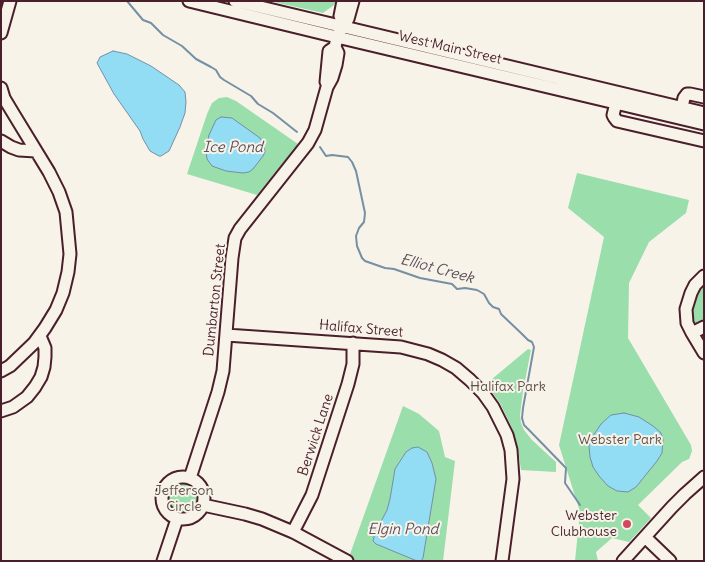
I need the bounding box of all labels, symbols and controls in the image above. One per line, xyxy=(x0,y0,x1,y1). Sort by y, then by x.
street label: West Main Street xyxy=(397,28,503,68)
water label: Ice Pond xyxy=(203,139,263,157)
street label: Dumbarton Street xyxy=(201,243,229,357)
water label: Elliot Creek xyxy=(398,251,476,287)
street label: Halifax Street xyxy=(318,317,404,341)
park label: Halifax Park xyxy=(470,379,546,395)
street label: Berwick Lane xyxy=(295,392,337,478)
park label: Webster Park xyxy=(578,432,662,448)
park label: Jefferson Circle xyxy=(154,483,214,516)
place label: Webster Clubhouse xyxy=(551,508,617,540)
marker: Webster Clubhouse xyxy=(621,518,633,530)
water label: Elgin Pond xyxy=(368,521,438,539)

